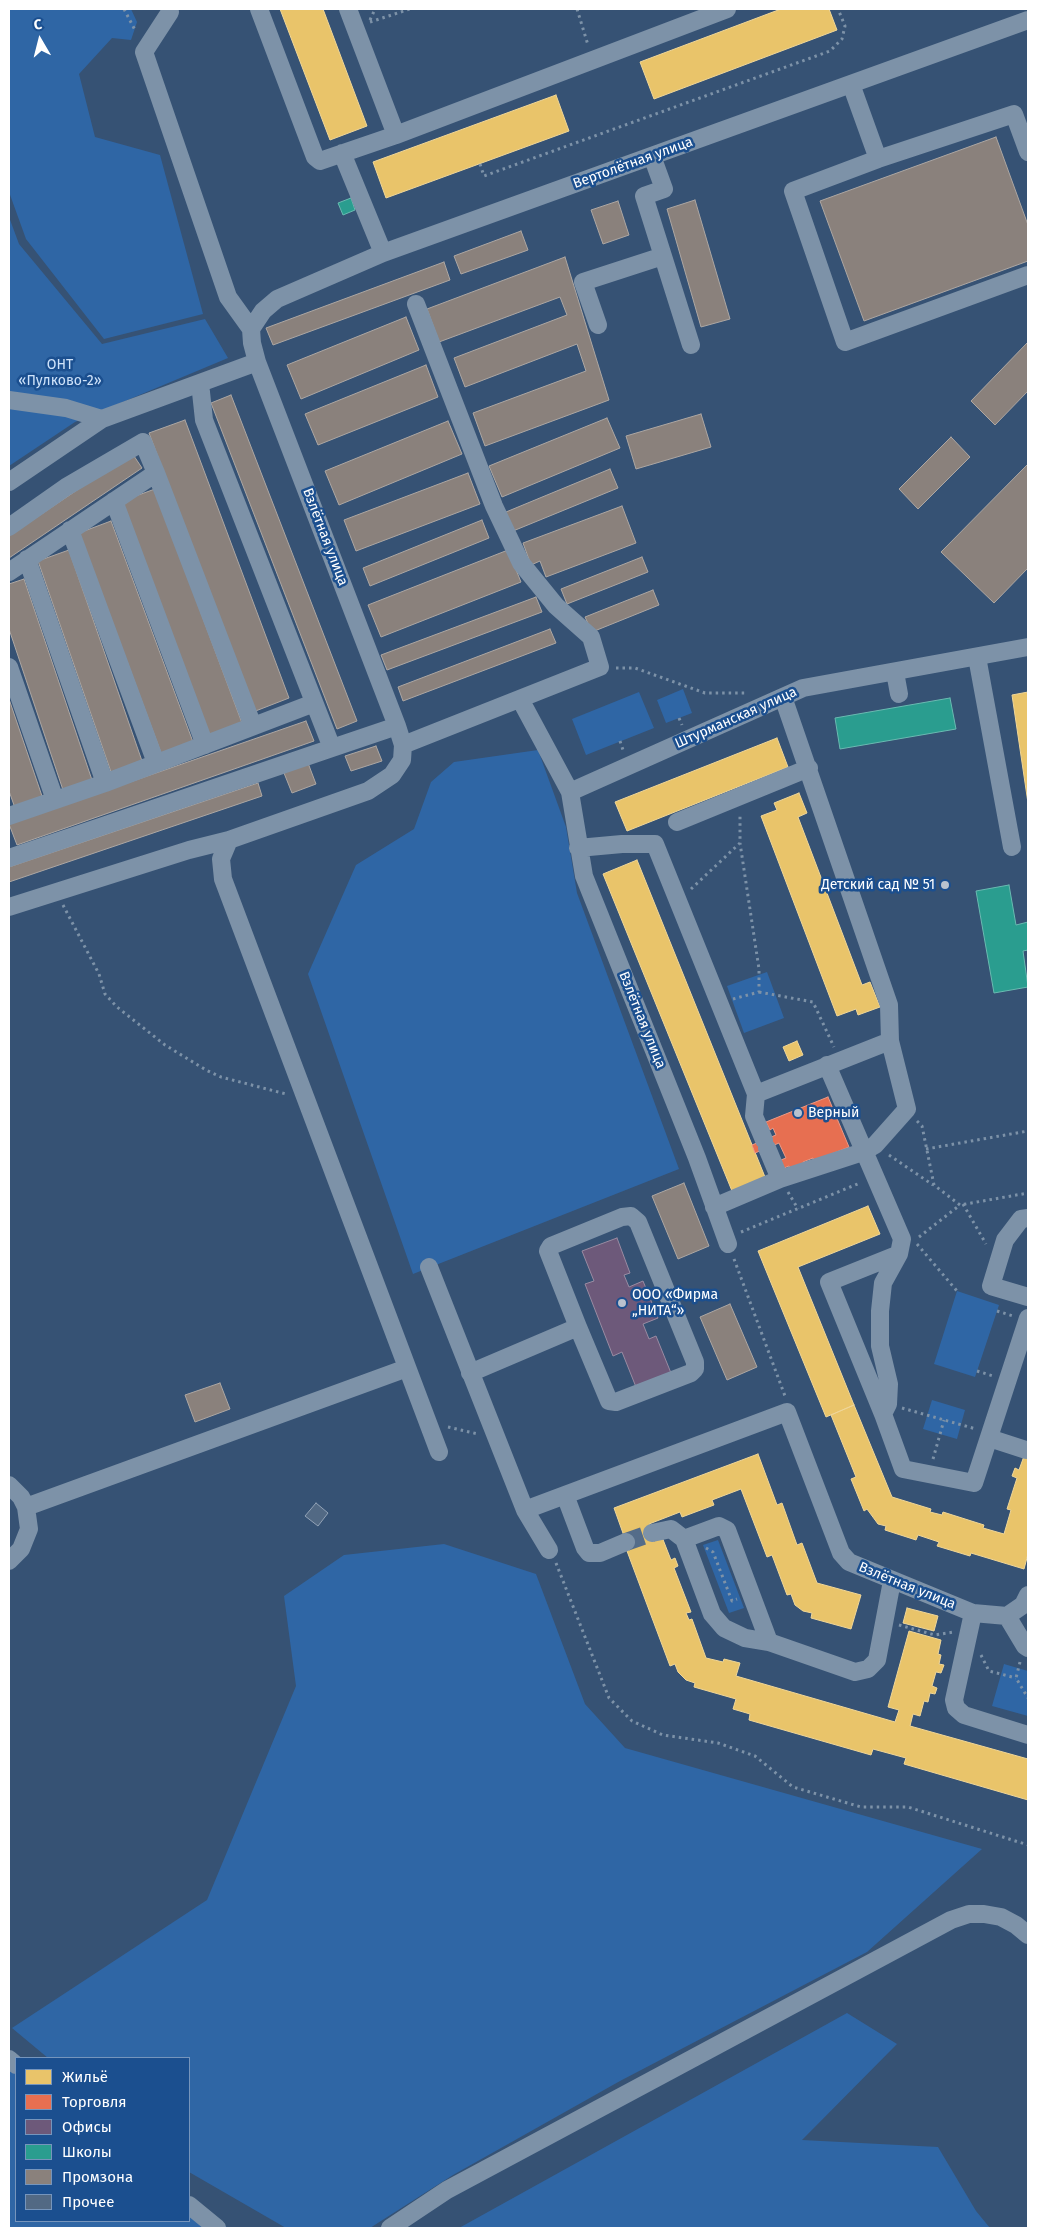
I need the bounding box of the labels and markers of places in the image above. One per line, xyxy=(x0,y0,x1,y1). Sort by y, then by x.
place label: Детский сад № 51 xyxy=(821,877,935,893)
marker: Детский сад № 51 xyxy=(939,879,951,891)
place label: Верный xyxy=(808,1105,859,1121)
marker: Верный xyxy=(792,1107,804,1119)
place label: ООО «Фирма „НИТА“» xyxy=(632,1287,718,1320)
marker: ООО «Фирма „НИТА“» xyxy=(616,1297,628,1309)

